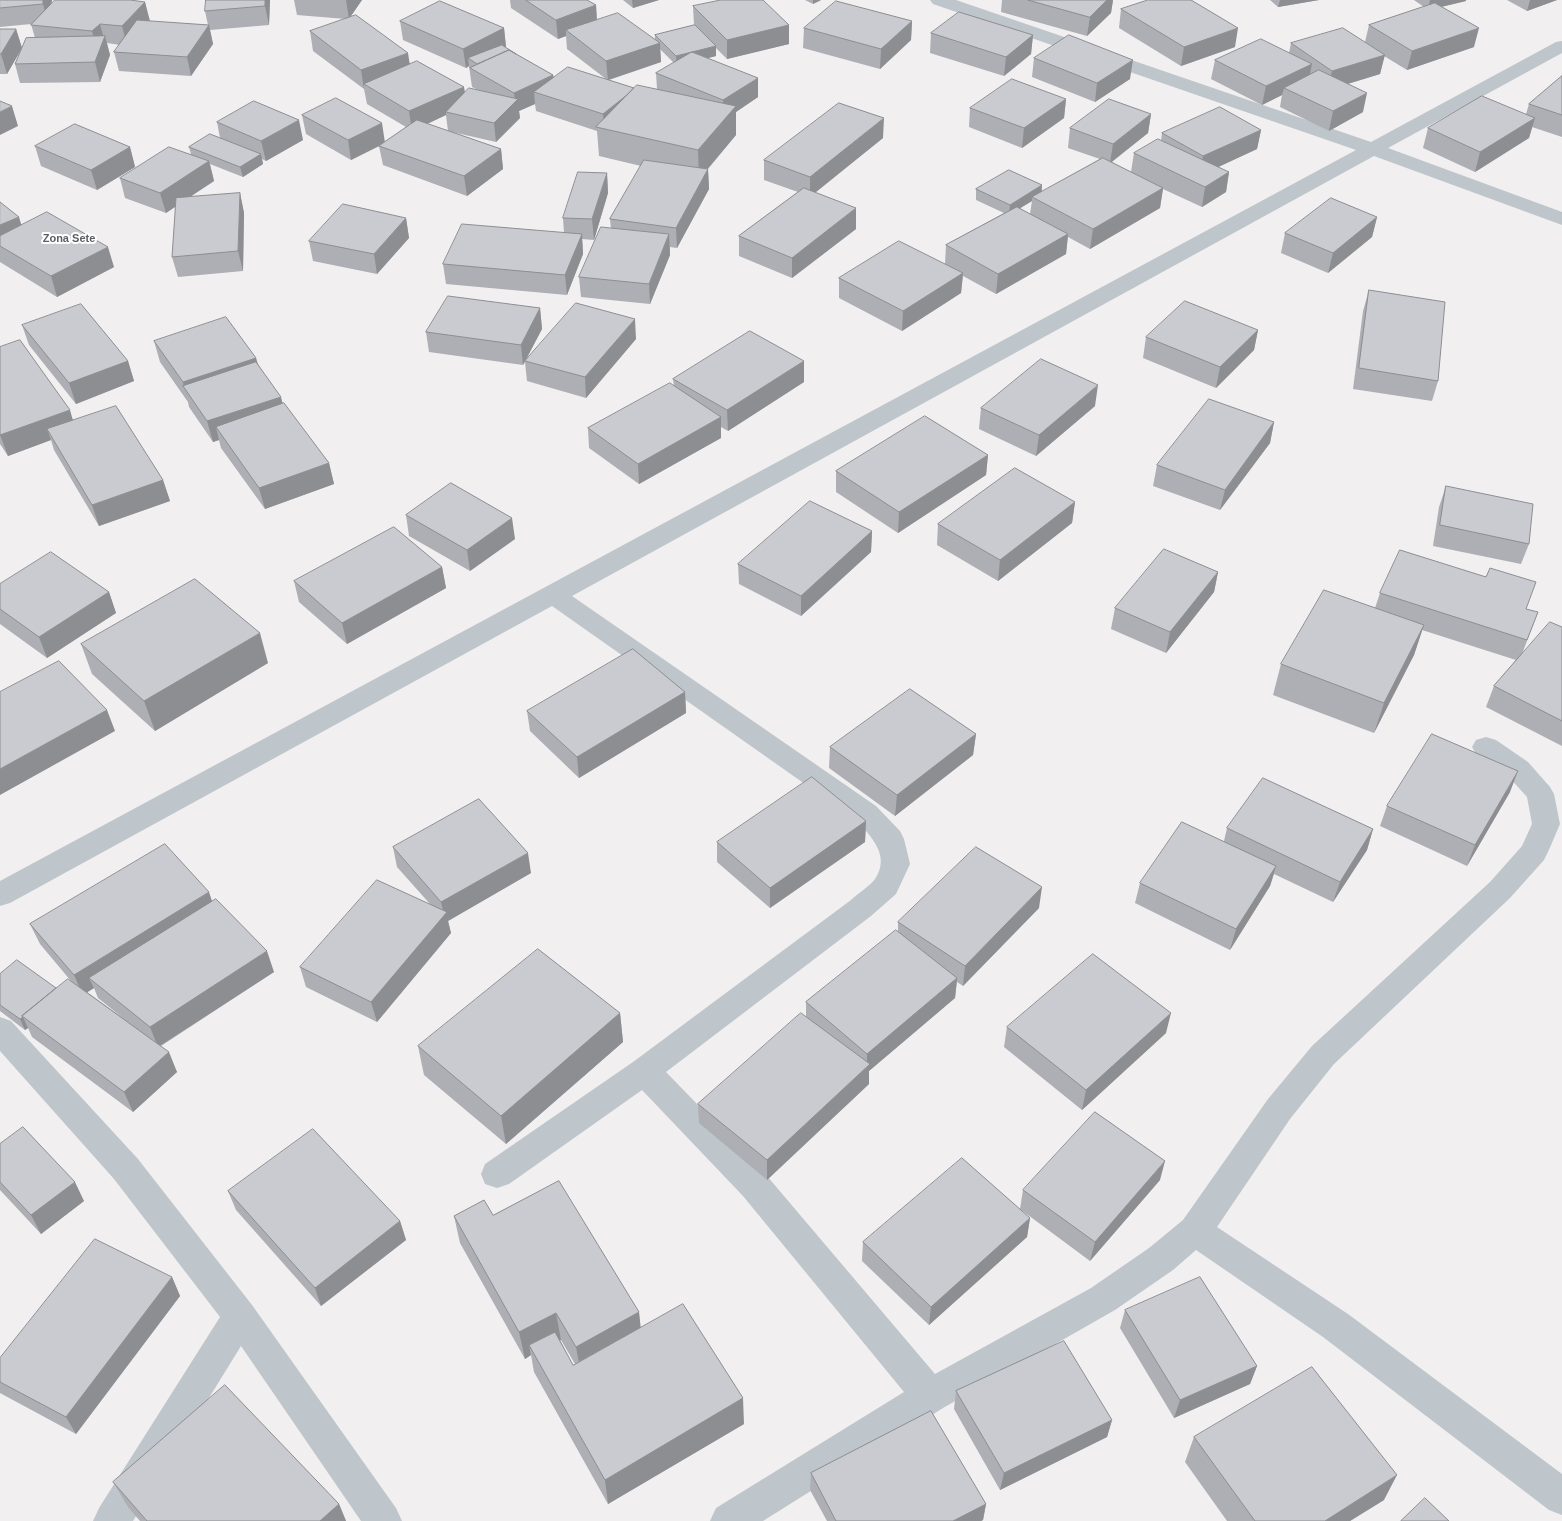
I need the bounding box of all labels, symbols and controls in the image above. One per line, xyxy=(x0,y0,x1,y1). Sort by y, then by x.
district label: Zona Sete xyxy=(43,232,95,246)

